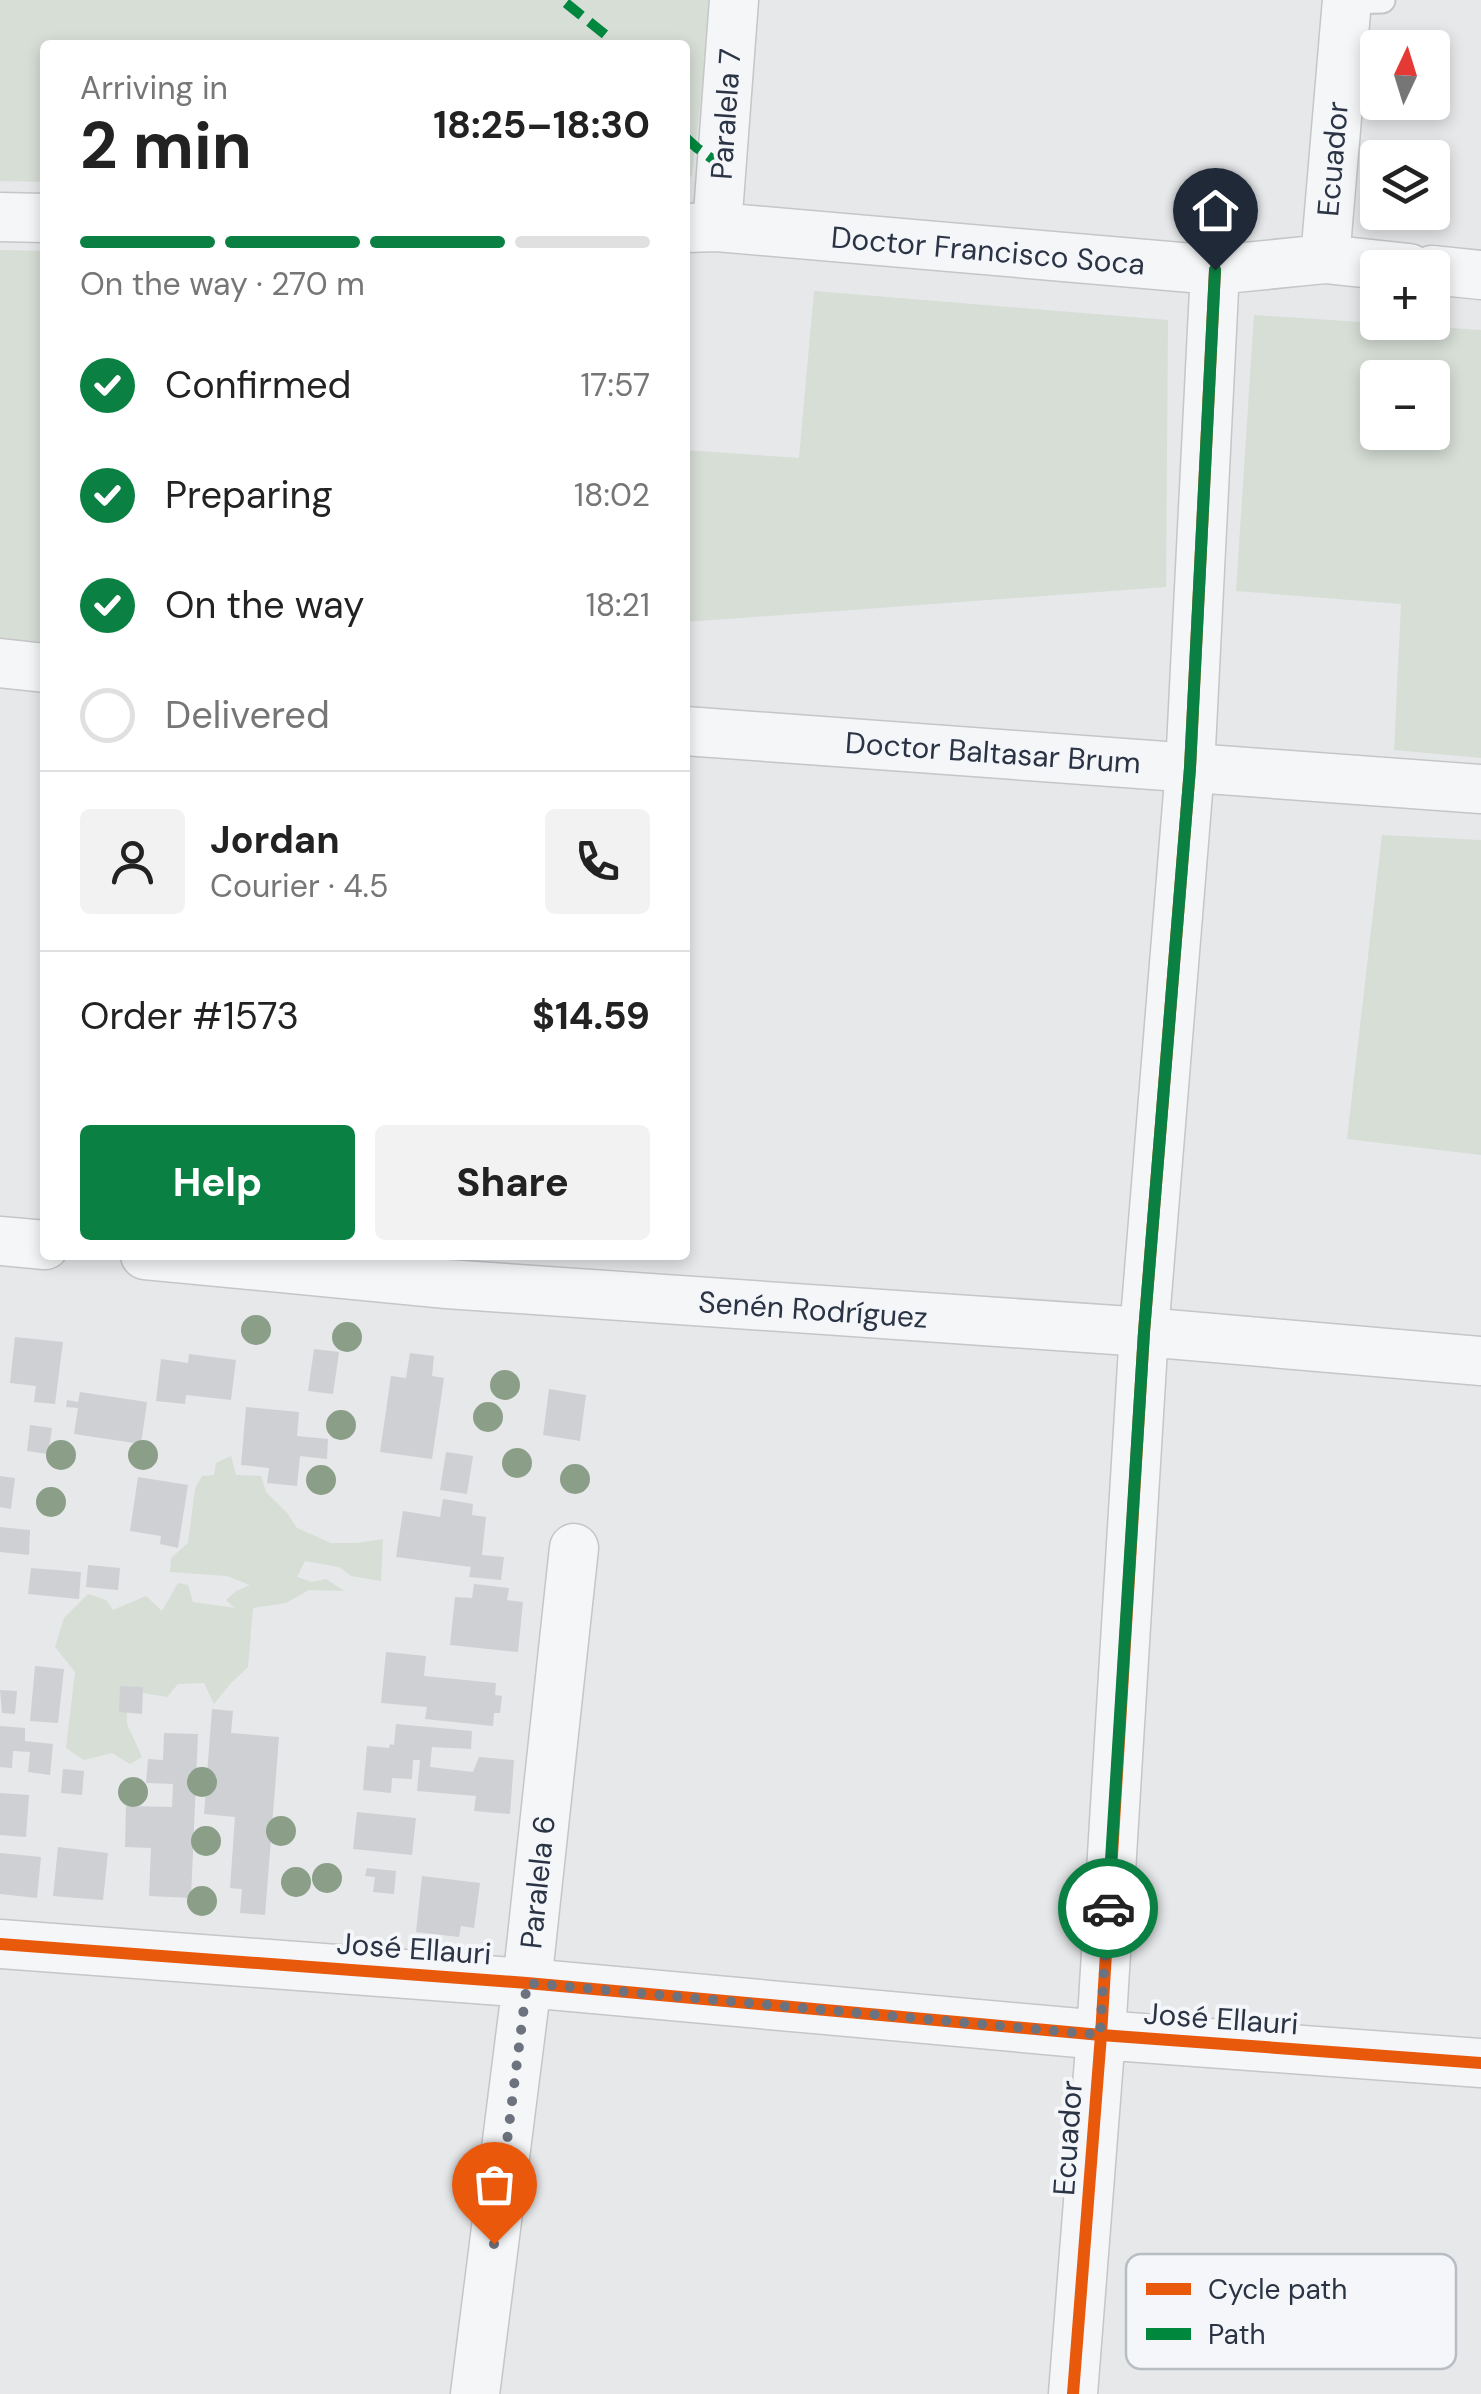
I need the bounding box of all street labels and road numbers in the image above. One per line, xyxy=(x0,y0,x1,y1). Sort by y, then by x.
street label: Paralela 7 xyxy=(701,47,750,181)
street label: Ecuador xyxy=(1308,100,1357,218)
street label: Doctor Francisco Soca xyxy=(829,217,1147,284)
street label: Doctor Baltasar Brum xyxy=(844,723,1142,782)
street label: Senén Rodríguez xyxy=(697,1282,929,1337)
street label: Paralela 6 xyxy=(511,1813,564,1951)
street label: José Ellauri xyxy=(335,1924,493,1973)
street label: José Ellauri xyxy=(1142,1994,1300,2043)
street label: Ecuador xyxy=(1044,2079,1091,2197)

